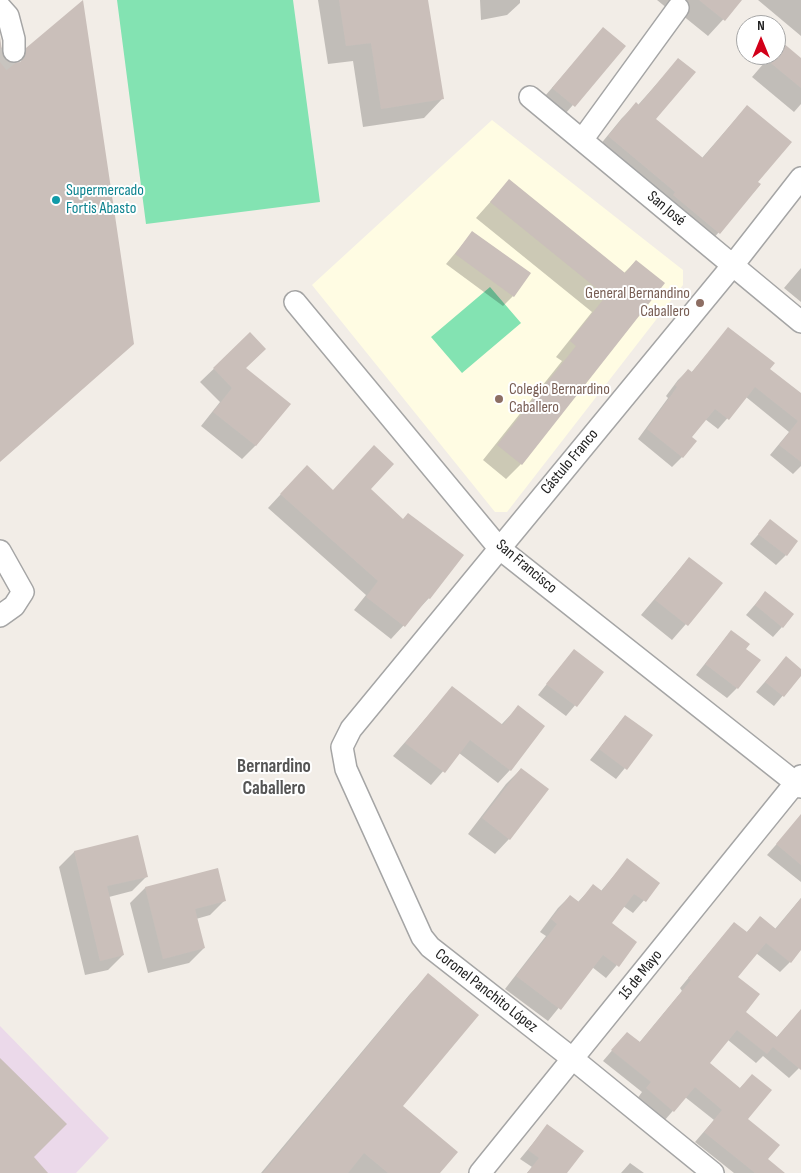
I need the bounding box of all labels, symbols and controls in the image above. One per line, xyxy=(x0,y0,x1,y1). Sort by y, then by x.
north arrow xyxy=(736,15,786,65)
text: N xyxy=(757,17,765,34)
place label: Supermercado Fortis Abasto xyxy=(66,181,144,219)
street label: San José xyxy=(643,187,689,231)
marker: Supermercado Fortis Abasto xyxy=(50,194,62,206)
place label: General Bernandino Caballero xyxy=(585,284,690,322)
marker: General Bernandino Caballero xyxy=(694,297,706,309)
place label: Colegio Bernardino Caballero xyxy=(509,380,610,418)
marker: Colegio Bernardino Caballero xyxy=(493,393,505,405)
street label: Cástulo Franco xyxy=(537,425,603,499)
street label: San Francisco xyxy=(492,536,560,598)
district label: Bernardino Caballero xyxy=(237,756,311,800)
street label: Coronel Panchito López xyxy=(431,945,541,1037)
street label: 15 de Mayo xyxy=(615,946,667,1004)

